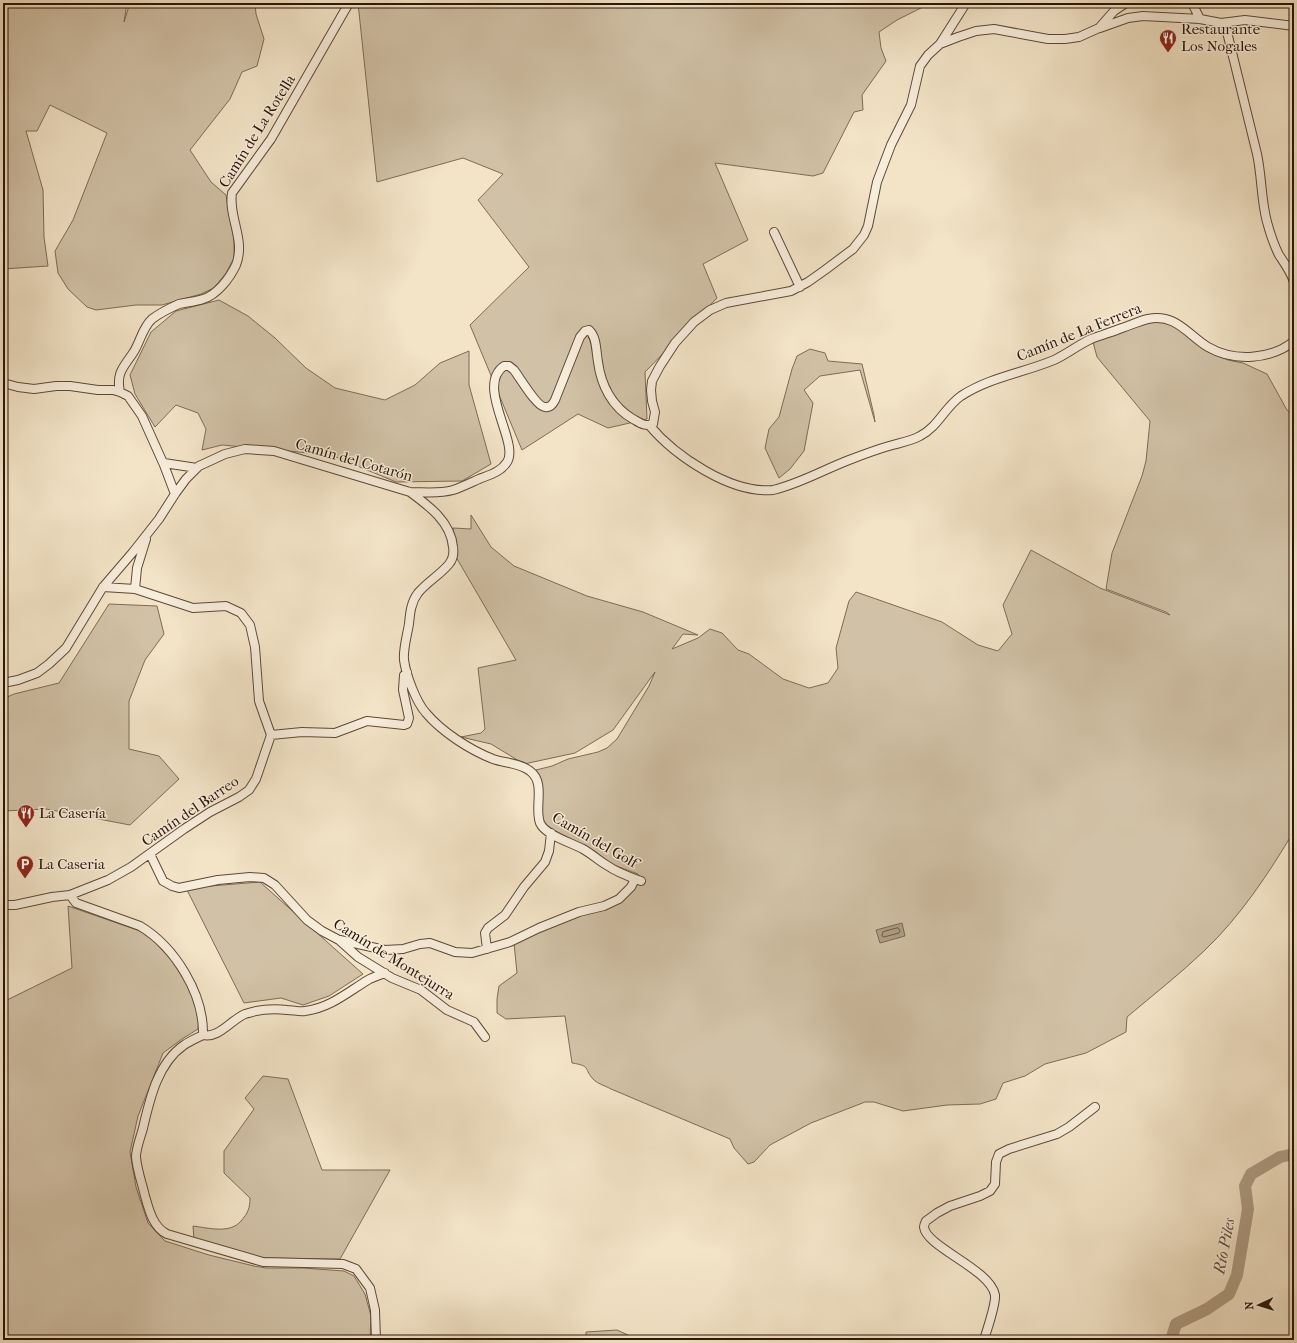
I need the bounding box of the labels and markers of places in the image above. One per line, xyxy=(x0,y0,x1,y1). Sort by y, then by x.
place label: Restaurante Los Nogales xyxy=(1181,20,1261,55)
restaurant icon: Restaurante Los Nogales xyxy=(1158,28,1178,53)
restaurant icon: La Casería xyxy=(16,803,36,828)
place label: La Casería xyxy=(39,804,107,822)
parking icon: La Caseria xyxy=(15,854,35,879)
place label: La Caseria xyxy=(38,855,106,873)

